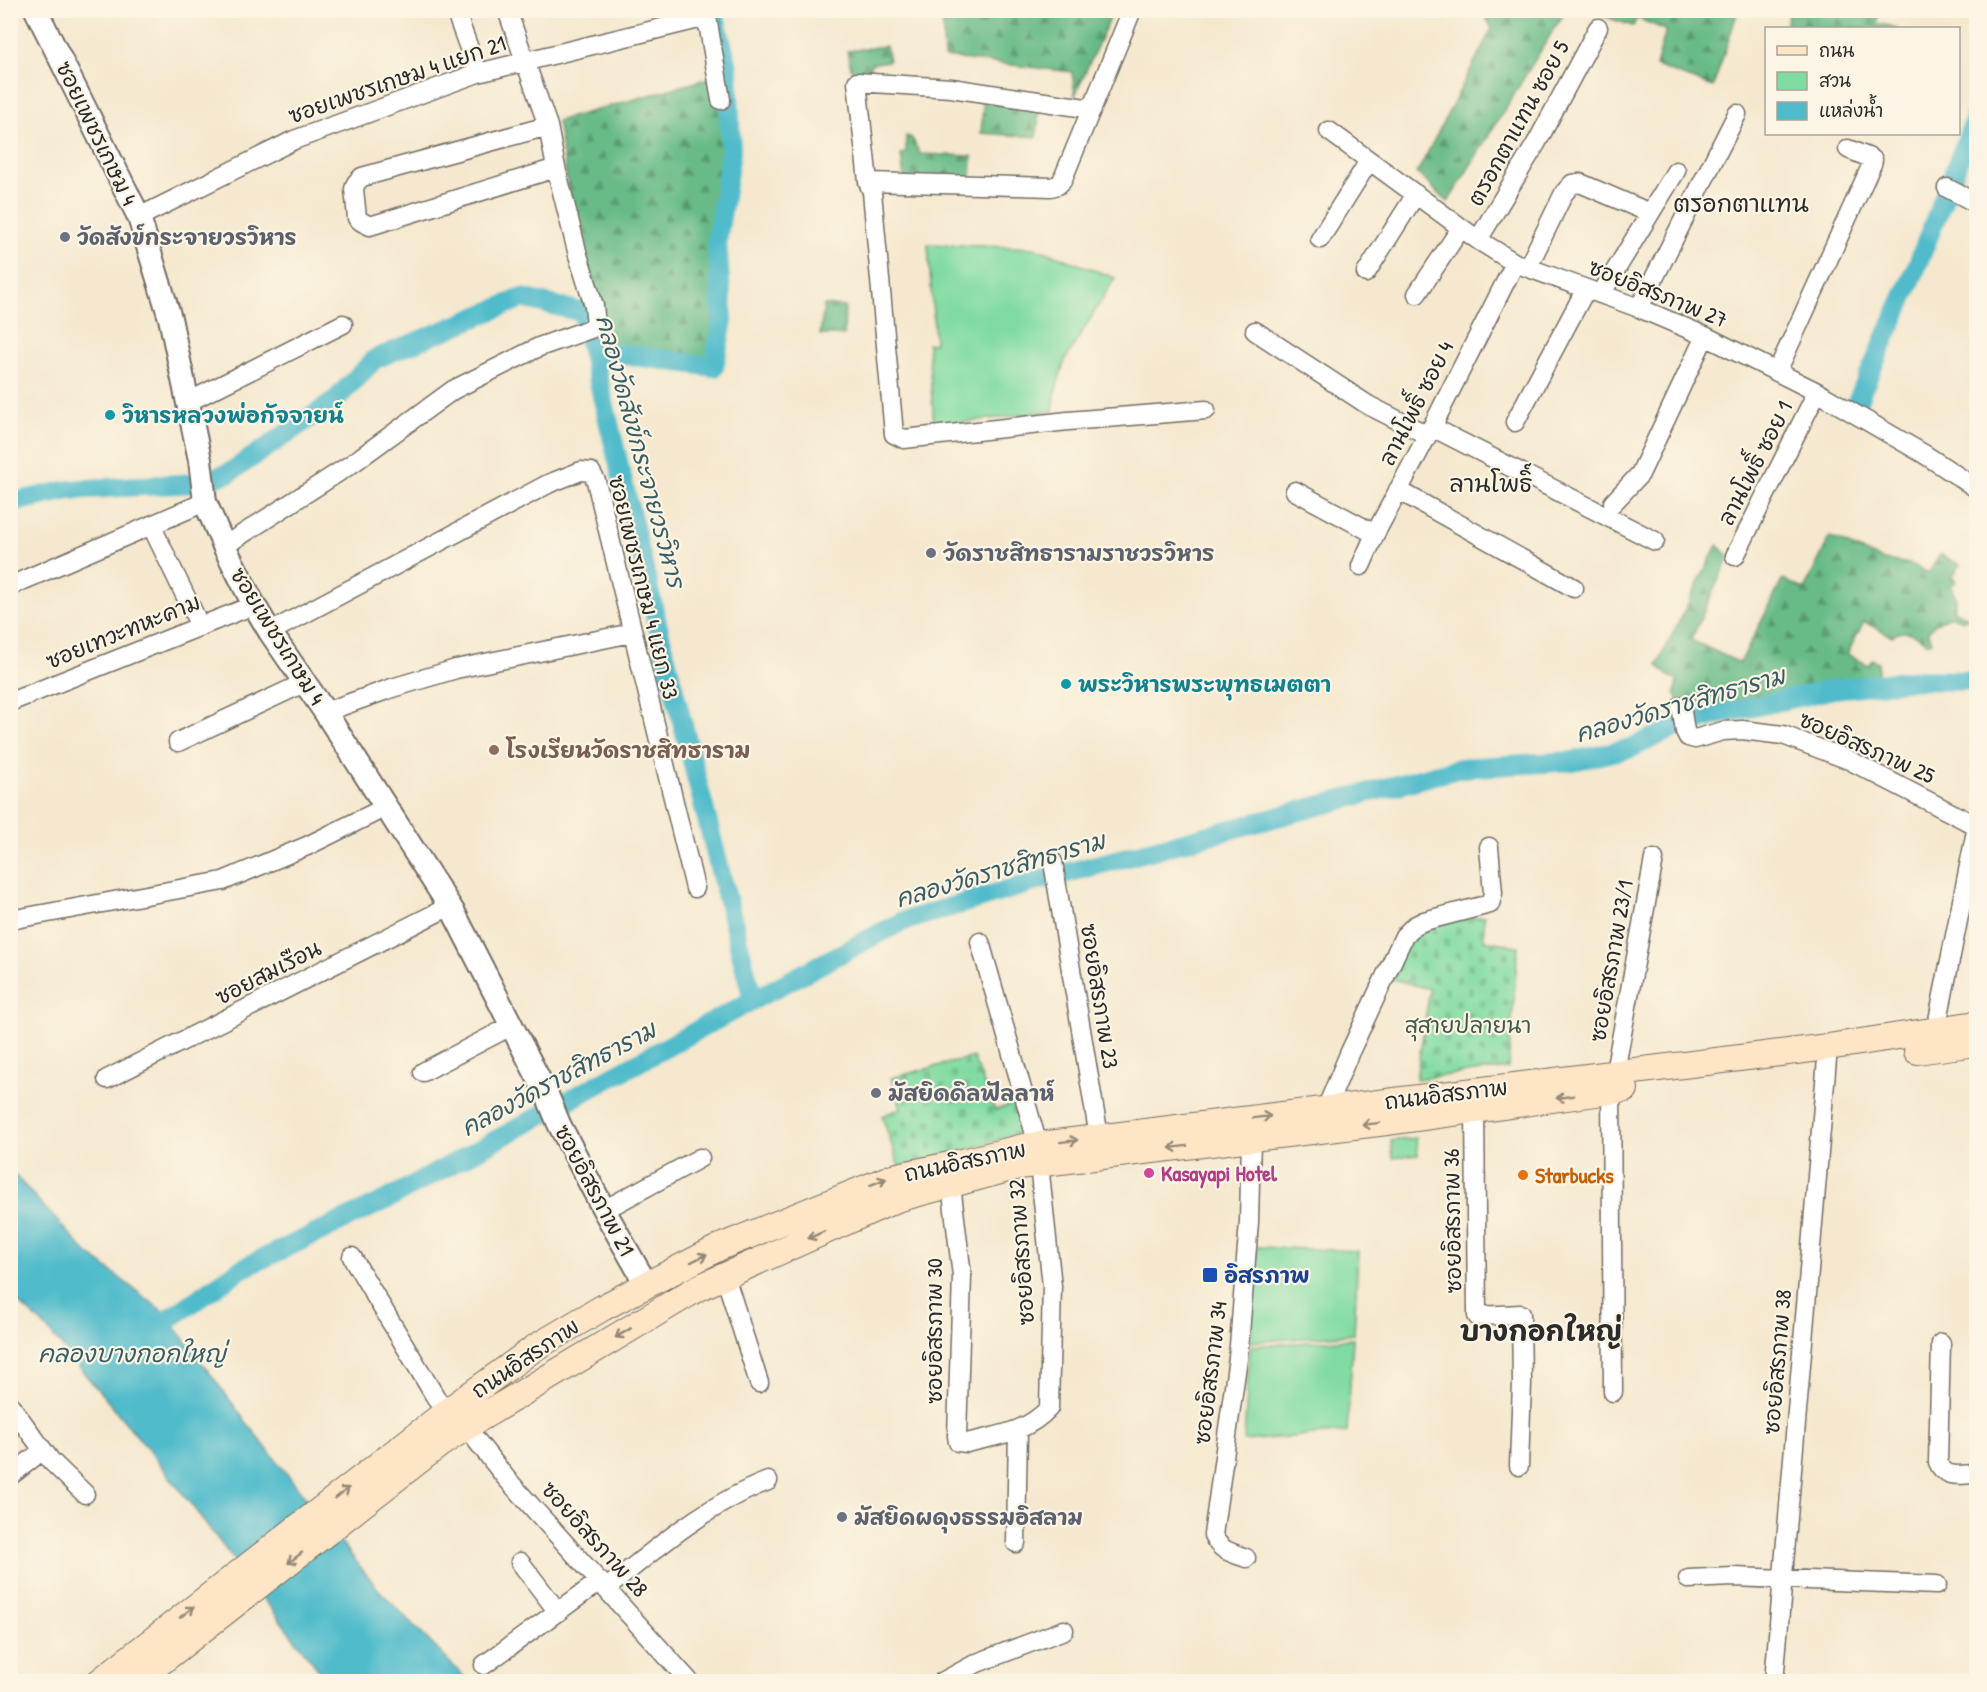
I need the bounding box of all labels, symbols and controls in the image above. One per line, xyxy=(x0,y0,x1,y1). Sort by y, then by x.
legend xyxy=(1765,27,1960,135)
street label: ซอยเพชรเกษม 4 แยก 21 xyxy=(284,28,510,130)
street label: ตรอกตาแทน ซอย 5 xyxy=(1460,35,1576,211)
text: ถนน xyxy=(1819,38,1854,63)
street label: ซอยเพชรเกษม 4 xyxy=(49,56,145,210)
text: สวน xyxy=(1819,68,1851,93)
text: แหล่งน้ำ xyxy=(1819,94,1883,123)
district label: ตรอกตาแทน xyxy=(1673,187,1809,219)
place label: วัดสังข์กระจายวรวิหาร xyxy=(77,222,297,252)
marker: วัดสังข์กระจายวรวิหาร xyxy=(58,230,72,244)
street label: ซอยอิสรภาพ 27 xyxy=(1584,251,1732,335)
water label: คลองวัดสังข์กระจายวรวิหาร xyxy=(589,311,693,593)
street label: ลานโพธิ์ ซอย 4 xyxy=(1368,334,1460,470)
street label: ลานโพธิ์ ซอย 1 xyxy=(1707,394,1799,530)
place label: วิหารหลวงพ่อกัจจายน์ xyxy=(122,400,344,430)
marker: วิหารหลวงพ่อกัจจายน์ xyxy=(103,408,117,422)
district label: ลานโพธิ์ xyxy=(1449,462,1533,499)
street label: ซอยเพชรเกษม 4 แยก 33 xyxy=(602,472,686,702)
place label: วัดราชสิทธารามราชวรวิหาร xyxy=(943,538,1215,568)
marker: วัดราชสิทธารามราชวรวิหาร xyxy=(924,546,938,560)
street label: ซอยเพชรเกษม 4 xyxy=(224,561,332,711)
street label: ซอยเทวะทหะคาม xyxy=(41,586,205,676)
water label: คลองวัดราชสิทธาราม xyxy=(1572,658,1790,749)
place label: พระวิหารพระพุทธเมตตา xyxy=(1078,669,1331,701)
marker: พระวิหารพระพุทธเมตตา xyxy=(1059,677,1073,691)
street label: ซอยอิสรภาพ 25 xyxy=(1794,704,1940,790)
place label: โรงเรียนวัดราชสิทธาราม xyxy=(505,735,750,765)
marker: โรงเรียนวัดราชสิทธาราม xyxy=(487,743,501,757)
water label: คลองวัดราชสิทธาราม xyxy=(892,823,1110,914)
street label: ซอยอิสรภาพ 23/1 xyxy=(1582,878,1640,1044)
street label: ซอยอิสรภาพ 23 xyxy=(1074,921,1126,1071)
street label: ซอยสมเรือน xyxy=(210,932,326,1011)
park label: สุสายปลายนา xyxy=(1405,1010,1531,1042)
water label: คลองวัดราชสิทธาราม xyxy=(455,1012,663,1143)
street label: ถนนอิสรภาพ xyxy=(1383,1072,1509,1116)
place label: มัสยิดดิลฟัลลาห์ xyxy=(888,1078,1055,1108)
marker: มัสยิดดิลฟัลลาห์ xyxy=(869,1086,883,1100)
one-way arrow xyxy=(1555,1092,1575,1103)
one-way arrow xyxy=(1252,1111,1271,1122)
one-way arrow xyxy=(1362,1118,1382,1129)
street label: ซอยอิสรภาพ 21 xyxy=(548,1119,642,1261)
street label: ถนนอิสรภาพ xyxy=(901,1133,1029,1189)
one-way arrow xyxy=(1058,1135,1078,1146)
one-way arrow xyxy=(1168,1142,1188,1153)
street label: ซอยอิสรภาพ 36 xyxy=(1436,1148,1468,1294)
place label: Kasayapi Hotel xyxy=(1161,1158,1278,1189)
place label: Starbucks xyxy=(1535,1160,1614,1190)
marker: Kasayapi Hotel xyxy=(1142,1166,1156,1180)
marker: Starbucks xyxy=(1516,1168,1530,1182)
one-way arrow xyxy=(869,1176,887,1187)
street label: ซอยอิสรภาพ 32 xyxy=(1001,1177,1041,1326)
one-way arrow xyxy=(807,1230,825,1242)
one-way arrow xyxy=(689,1252,707,1263)
street label: ซอยอิสรภาพ 30 xyxy=(919,1258,949,1404)
place label: อิสรภาพ xyxy=(1224,1260,1310,1290)
marker: อิสรภาพ xyxy=(1201,1266,1219,1284)
street label: ซอยอิสรภาพ 38 xyxy=(1756,1288,1798,1436)
street label: ซอยอิสรภาพ 34 xyxy=(1186,1300,1234,1446)
street label: ถนนอิสรภาพ xyxy=(465,1311,585,1405)
district label: บางกอกใหญ่ xyxy=(1460,1312,1622,1350)
one-way arrow xyxy=(615,1327,632,1339)
water label: คลองบางกอกใหญ่ xyxy=(38,1337,230,1369)
street label: ซอยอิสรภาพ 28 xyxy=(535,1475,655,1603)
one-way arrow xyxy=(334,1487,350,1500)
place label: มัสยิดผดุงธรรมอิสลาม xyxy=(854,1502,1083,1534)
marker: มัสยิดผดุงธรรมอิสลาม xyxy=(835,1510,849,1524)
one-way arrow xyxy=(287,1551,303,1564)
one-way arrow xyxy=(179,1606,195,1619)

